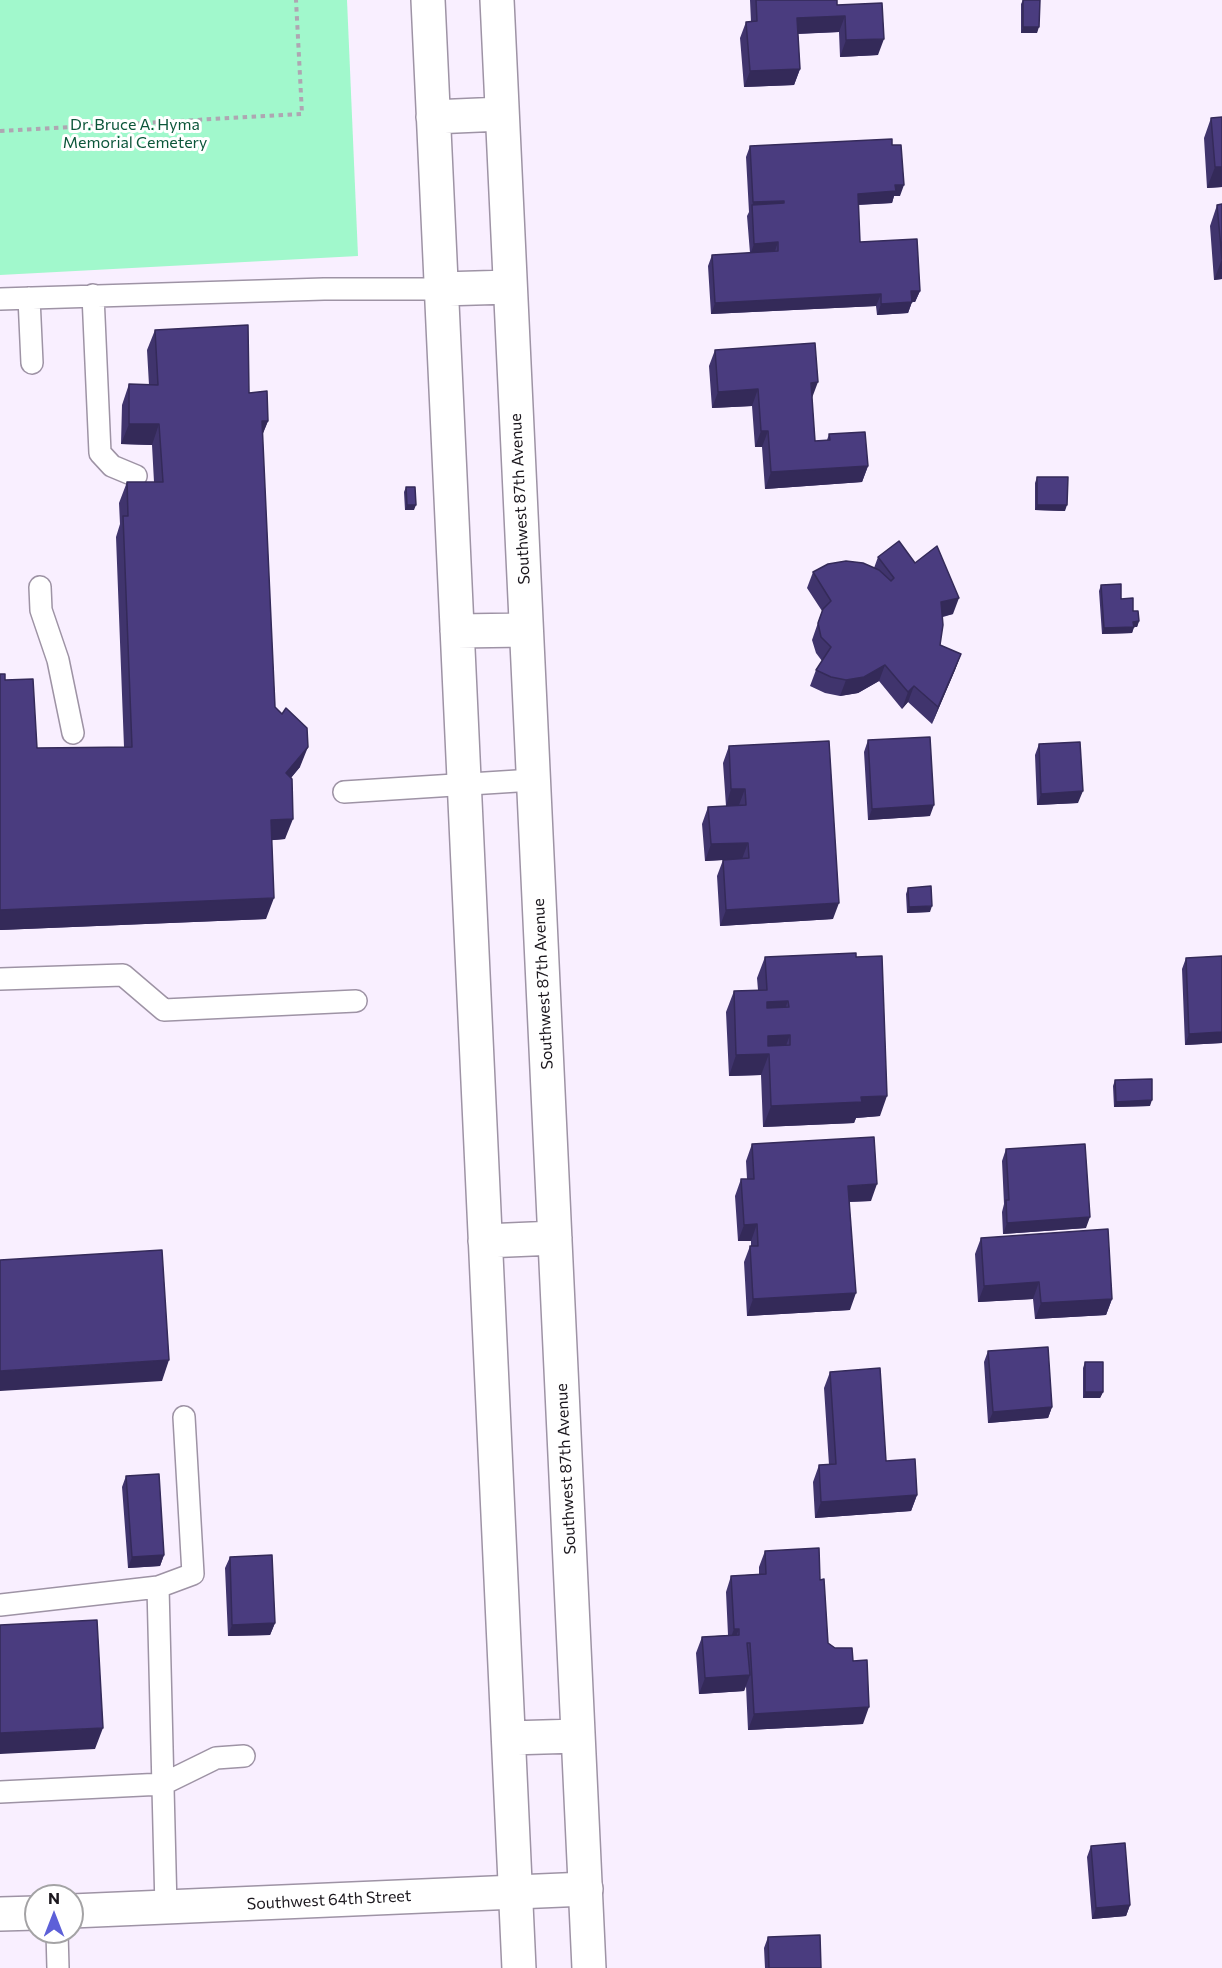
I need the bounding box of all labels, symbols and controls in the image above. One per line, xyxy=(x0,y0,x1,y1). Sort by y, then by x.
park label: Dr. Bruce A. Hyma Memorial Cemetery xyxy=(63,115,207,153)
street label: Southwest 87th Avenue xyxy=(506,413,534,585)
street label: Southwest 87th Avenue xyxy=(529,898,557,1070)
street label: Southwest 87th Avenue xyxy=(552,1383,580,1555)
north arrow xyxy=(24,1884,84,1944)
street label: Southwest 64th Street xyxy=(246,1886,412,1914)
text: N xyxy=(48,1888,60,1907)

